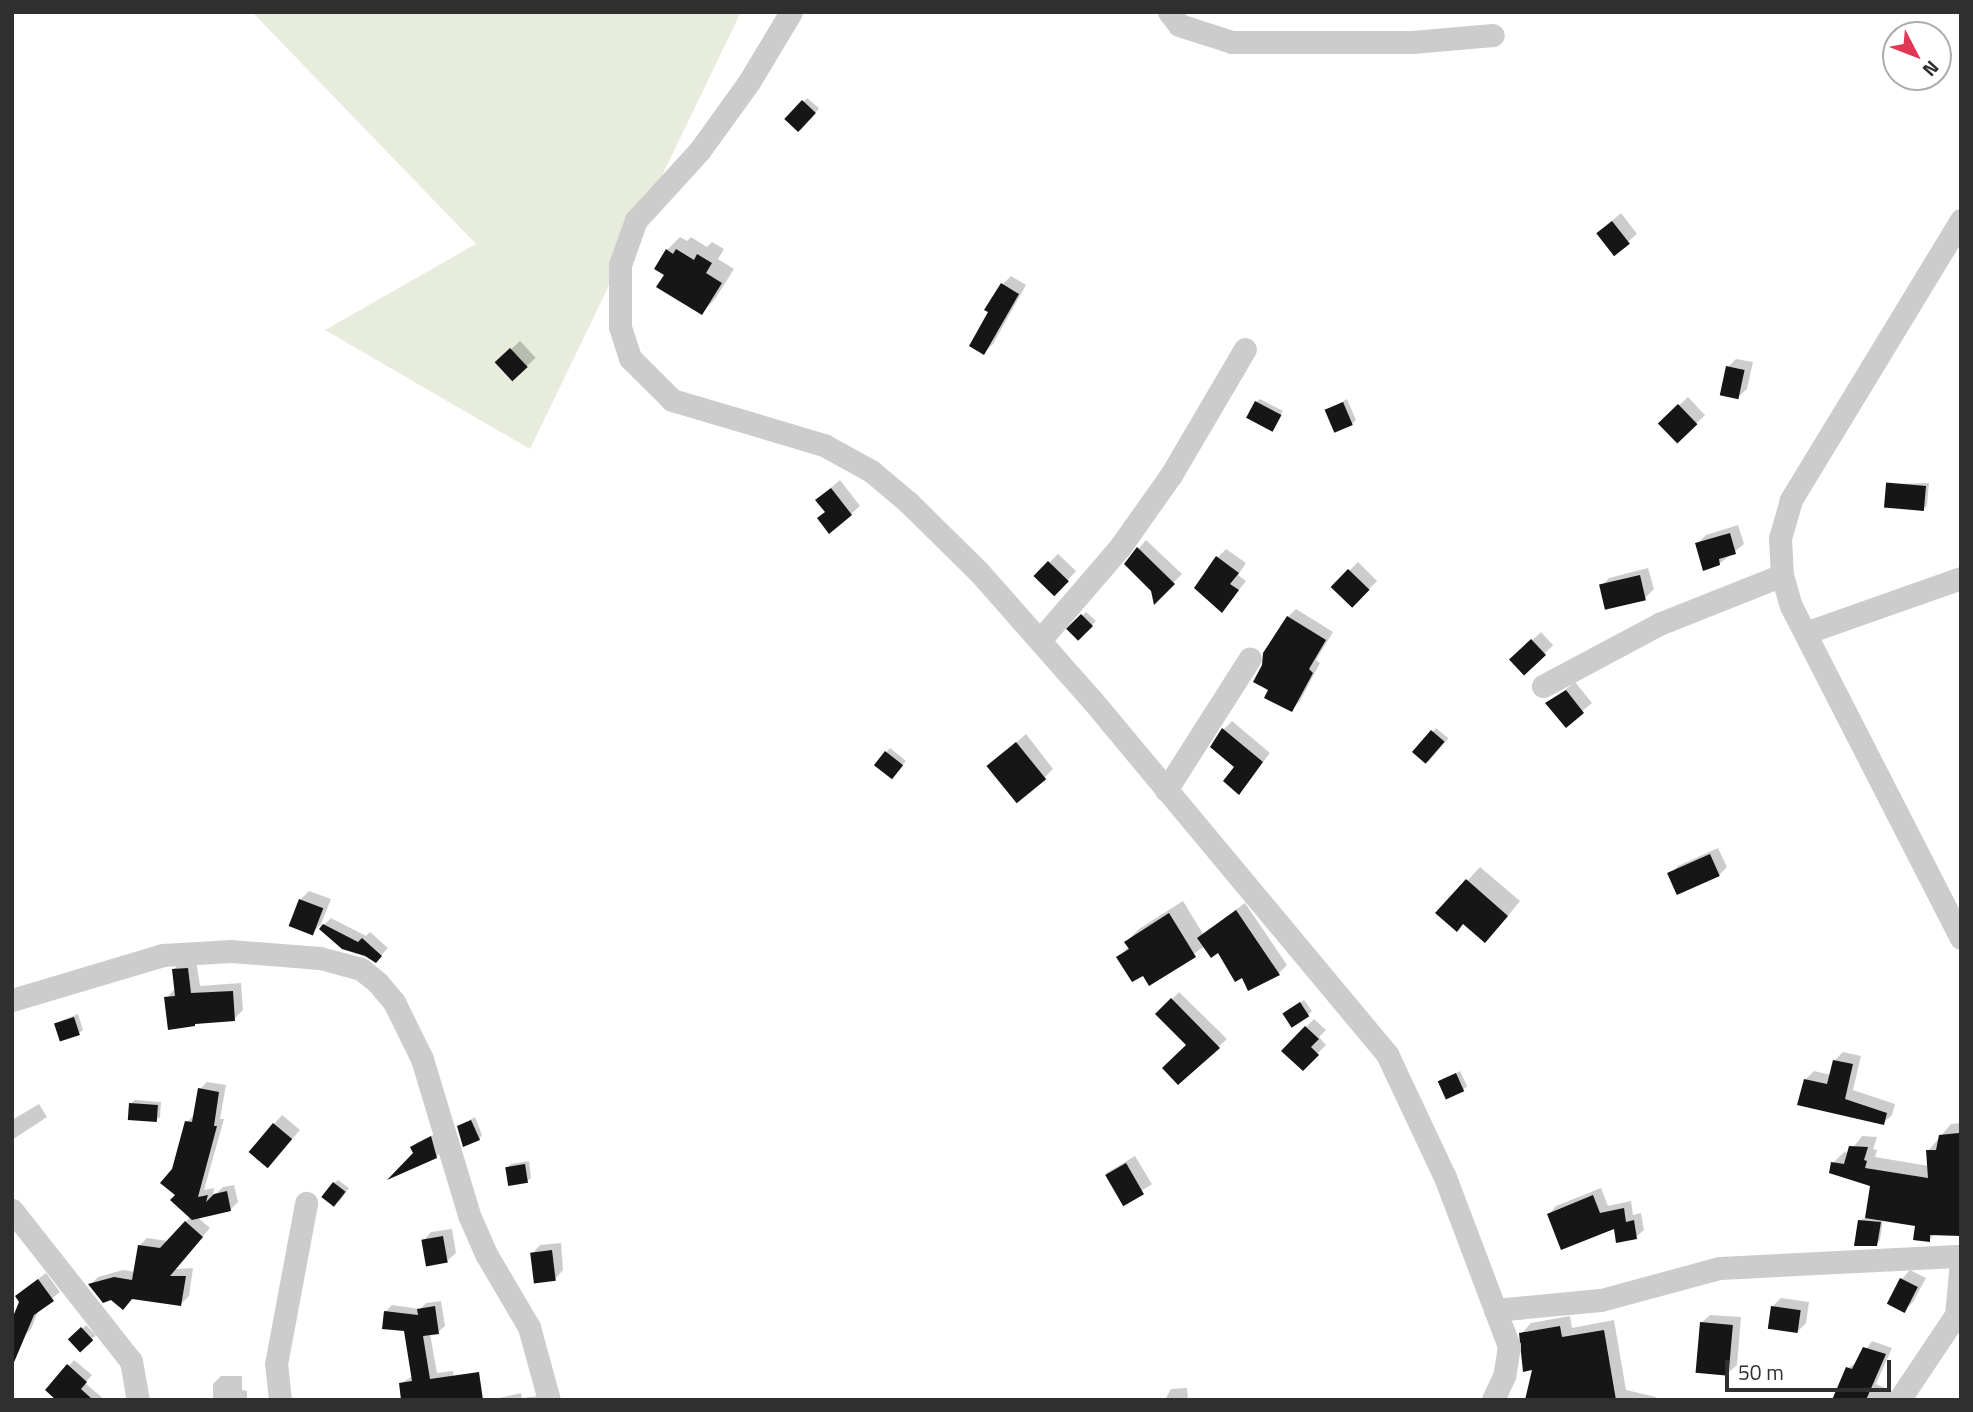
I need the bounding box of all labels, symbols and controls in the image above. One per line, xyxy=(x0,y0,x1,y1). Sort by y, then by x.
north arrow xyxy=(1882,21,1952,91)
text: N xyxy=(1916,54,1947,84)
scale bar xyxy=(1728,1346,1894,1390)
text: 50 m xyxy=(1738,1356,1784,1388)

